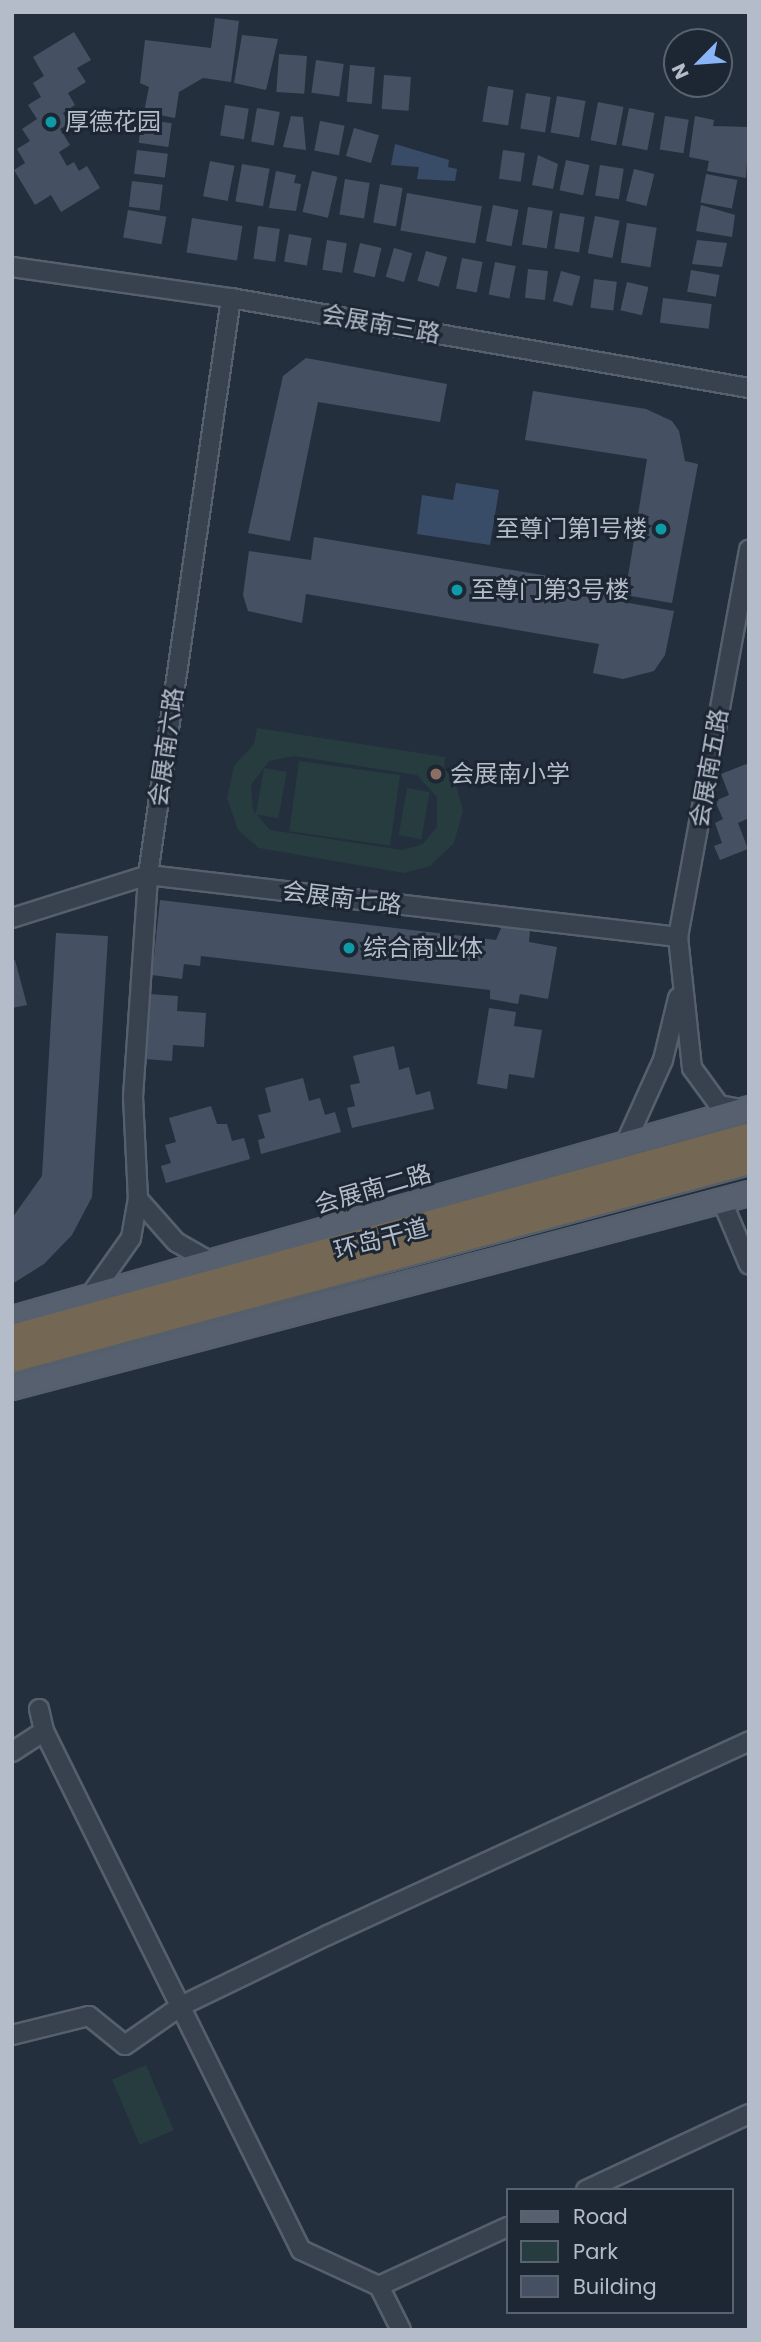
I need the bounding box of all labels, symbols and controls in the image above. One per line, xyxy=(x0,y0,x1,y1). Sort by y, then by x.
north arrow xyxy=(663,28,733,98)
text: N xyxy=(665,59,696,83)
place label: 厚德花园 xyxy=(65,108,161,136)
marker: 厚德花园 xyxy=(43,114,59,130)
street label: 会展南三路 xyxy=(319,299,443,349)
place label: 至尊门第1号楼 xyxy=(495,515,647,543)
marker: 至尊门第1号楼 xyxy=(653,521,669,537)
place label: 至尊门第3号楼 xyxy=(471,576,629,604)
marker: 至尊门第3号楼 xyxy=(449,582,465,598)
street label: 会展南六路 xyxy=(143,686,189,808)
street label: 会展南五路 xyxy=(684,706,734,830)
place label: 会展南小学 xyxy=(450,760,570,788)
marker: 会展南小学 xyxy=(428,766,444,782)
street label: 会展南七路 xyxy=(281,876,403,920)
place label: 综合商业体 xyxy=(363,934,483,962)
marker: 综合商业体 xyxy=(341,940,357,956)
street label: 会展南二路 xyxy=(311,1159,435,1219)
street label: 环岛干道 xyxy=(331,1213,431,1265)
legend xyxy=(505,2188,733,2314)
text: Road xyxy=(573,2202,628,2231)
text: Park xyxy=(573,2237,618,2266)
text: Building xyxy=(573,2272,657,2301)

